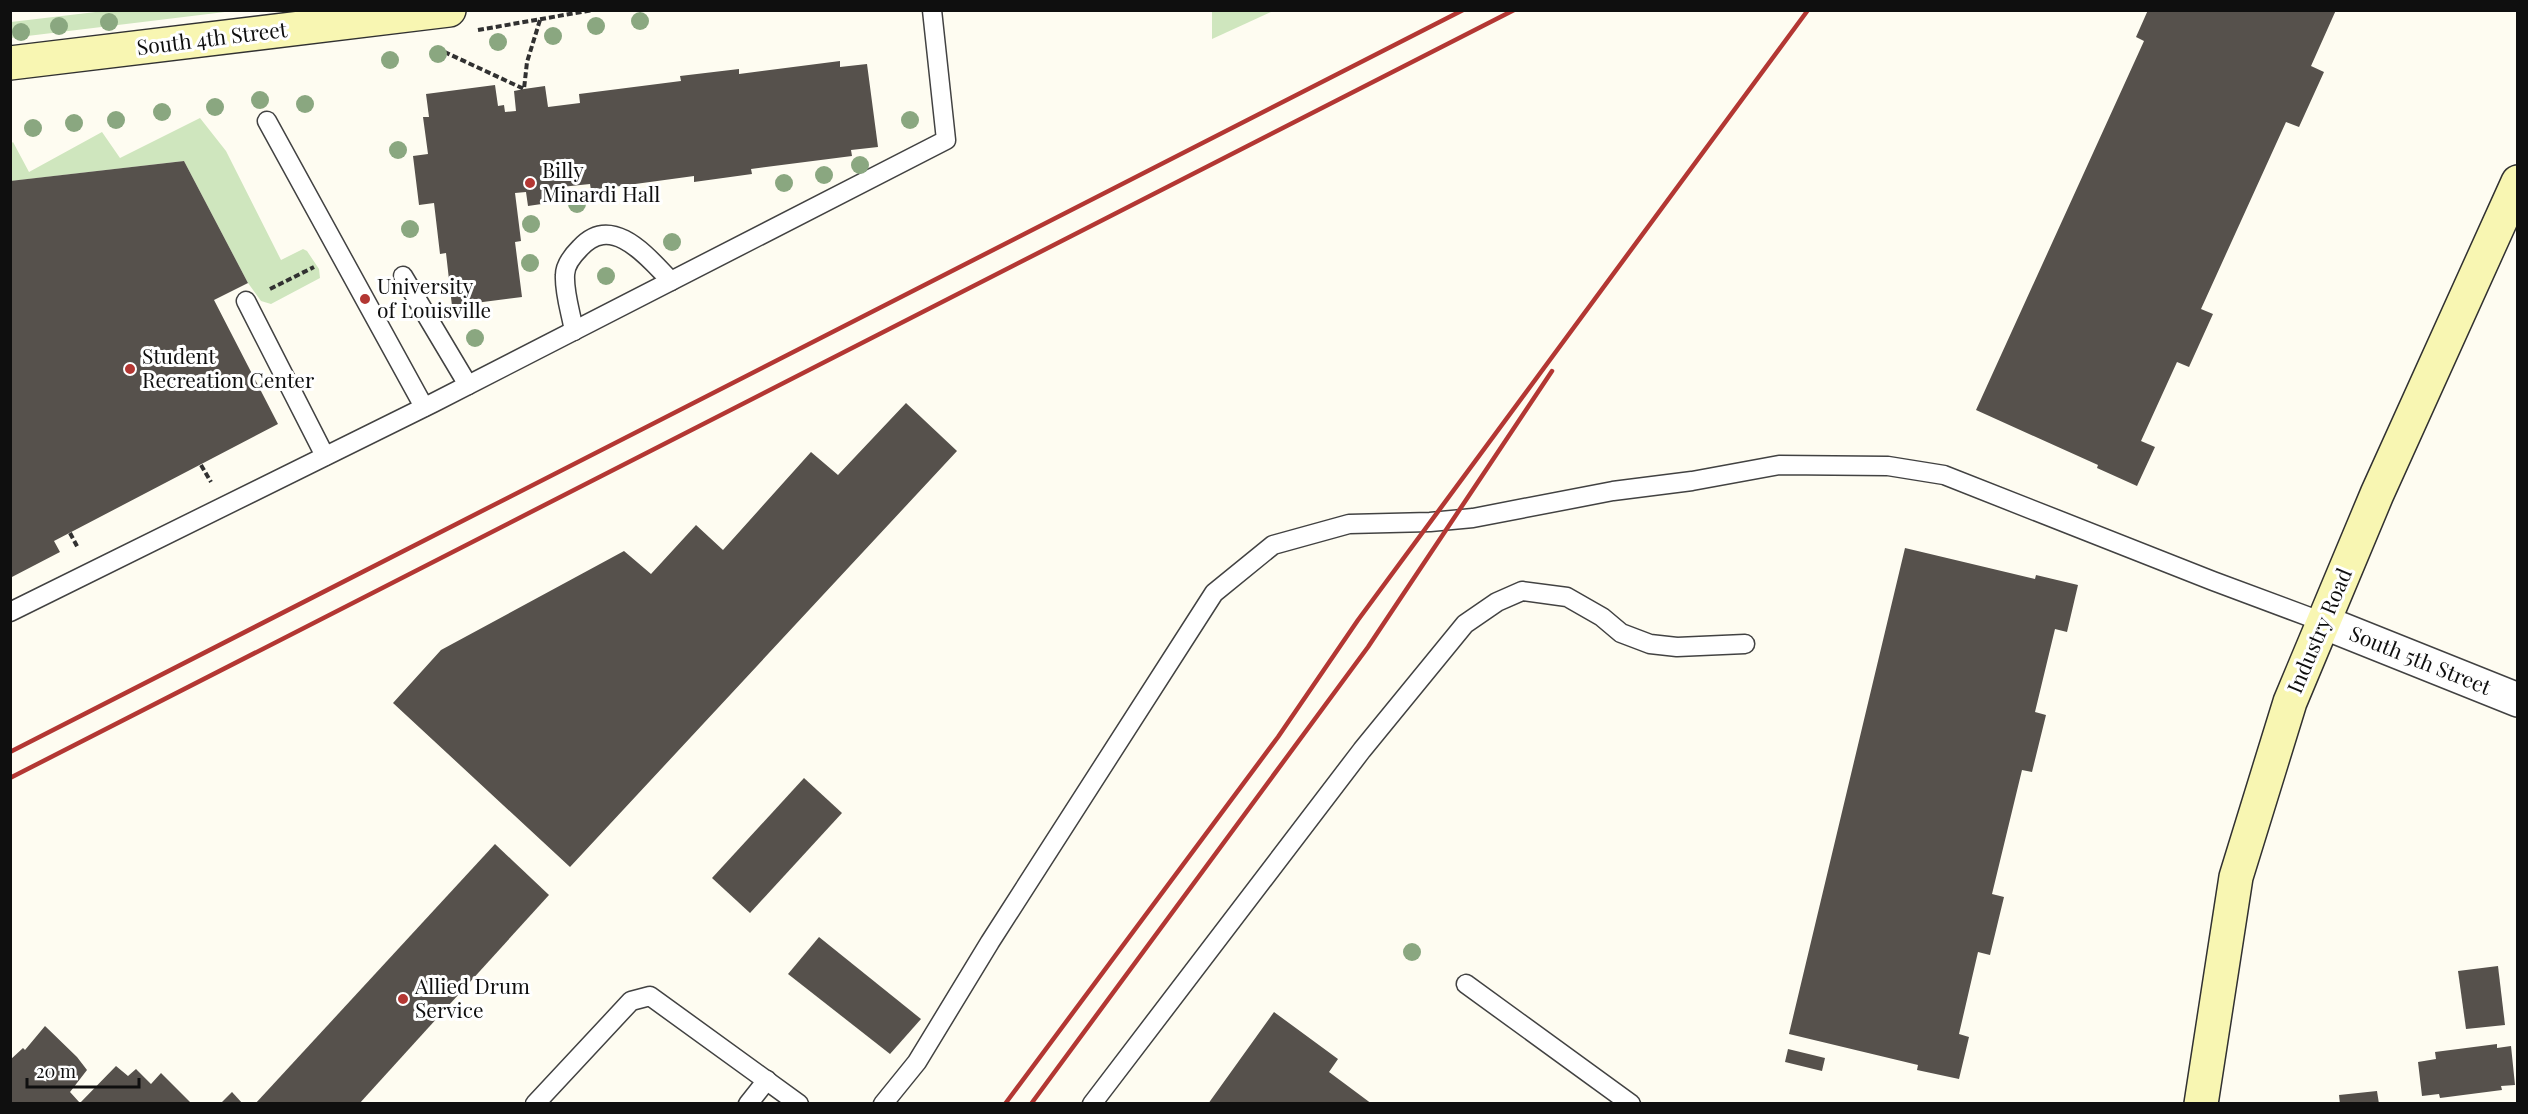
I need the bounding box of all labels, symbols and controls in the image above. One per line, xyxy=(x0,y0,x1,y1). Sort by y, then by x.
street label: South 4th Street xyxy=(135,14,289,60)
place label: Billy Minardi Hall xyxy=(542,155,660,207)
marker: Billy Minardi Hall xyxy=(523,176,537,190)
place label: University of Louisville xyxy=(377,271,491,323)
marker: University of Louisville xyxy=(358,292,372,306)
place label: Student Recreation Center xyxy=(142,341,315,393)
marker: Student Recreation Center xyxy=(123,362,137,376)
street label: Industry Road xyxy=(2279,563,2357,697)
street label: South 5th Street xyxy=(2346,618,2496,700)
place label: Allied Drum Service xyxy=(414,971,530,1023)
marker: Allied Drum Service xyxy=(396,992,410,1006)
scale bar xyxy=(27,1051,140,1089)
text: 20 m xyxy=(36,1059,76,1083)

